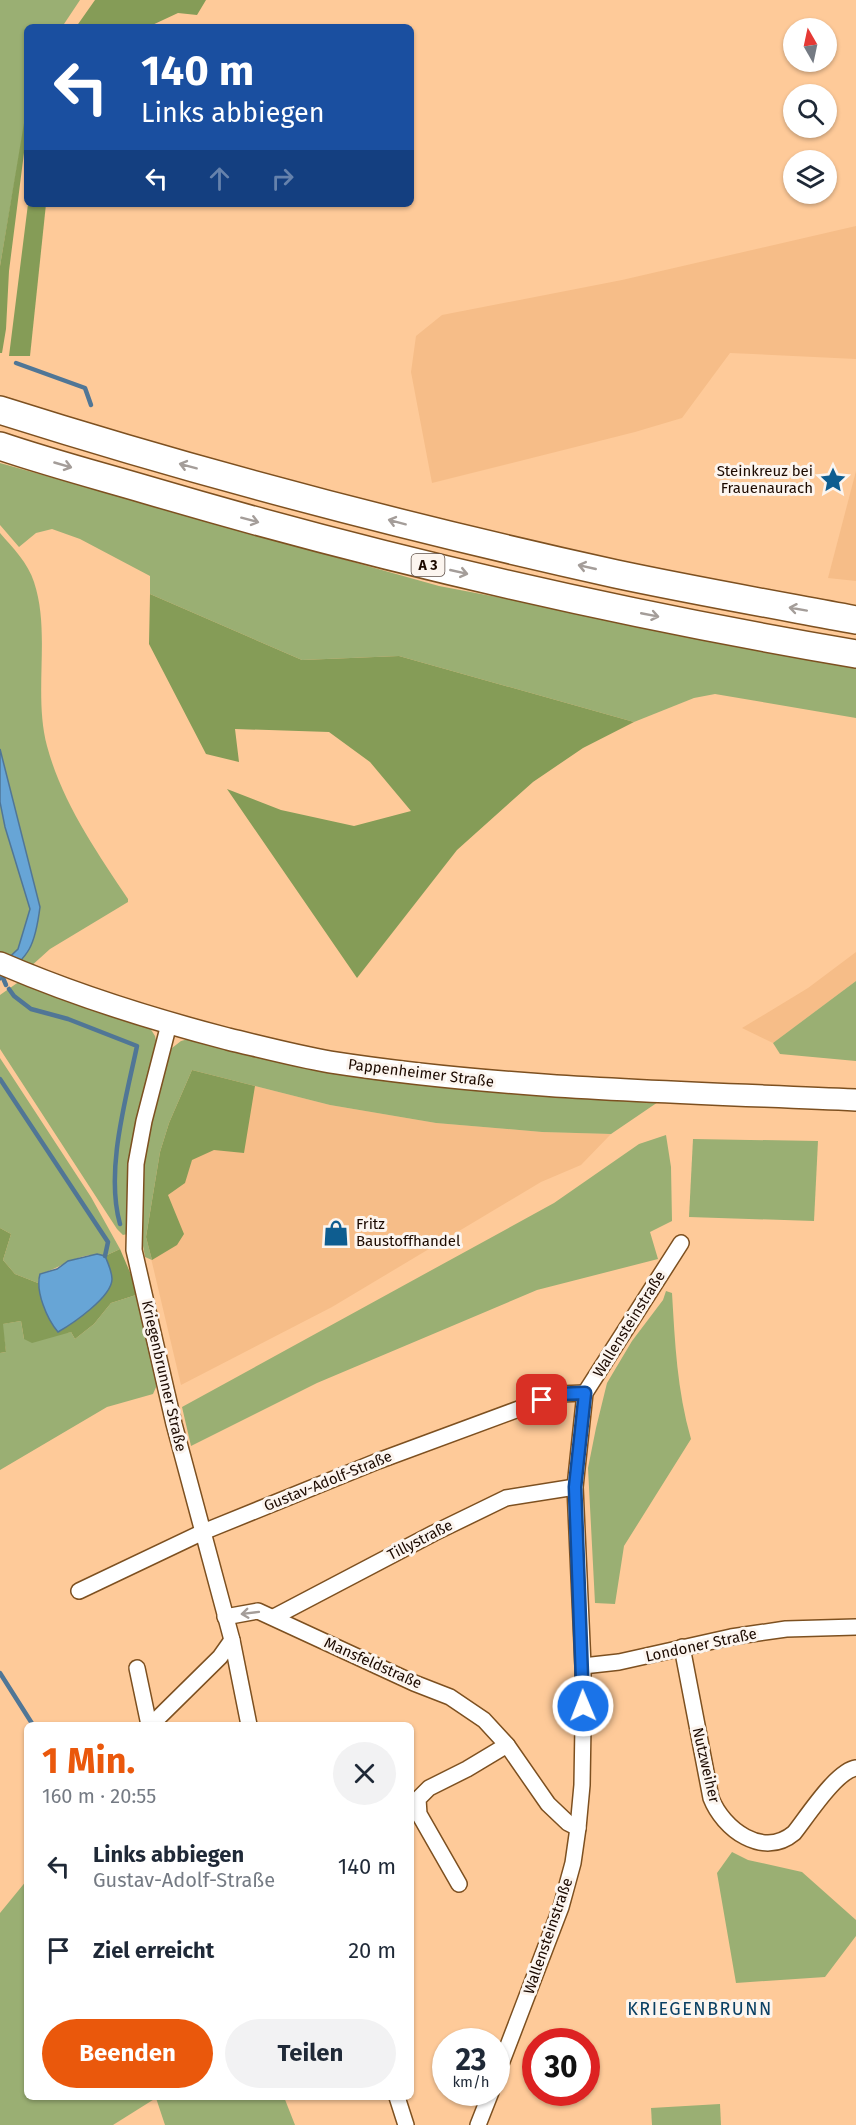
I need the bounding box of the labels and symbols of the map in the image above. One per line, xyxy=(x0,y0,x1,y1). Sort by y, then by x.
north arrow xyxy=(783,18,837,72)
one-way arrow xyxy=(53,460,72,471)
one-way arrow xyxy=(179,460,198,472)
place label: Steinkreuz bei Frauenaurach xyxy=(717,462,813,497)
place icon: Steinkreuz bei Frauenaurach xyxy=(818,465,848,495)
one-way arrow xyxy=(240,514,259,526)
one-way arrow xyxy=(388,516,407,527)
road number: A 3 xyxy=(412,554,444,576)
one-way arrow xyxy=(577,561,597,572)
one-way arrow xyxy=(450,567,469,579)
one-way arrow xyxy=(789,603,809,614)
one-way arrow xyxy=(639,610,659,621)
street label: Pappenheimer Straße xyxy=(347,1055,495,1091)
place label: Fritz Baustoffhandel xyxy=(356,1215,461,1250)
shop icon: Fritz Baustoffhandel xyxy=(321,1218,351,1248)
street label: Wallensteinstraße xyxy=(589,1268,669,1380)
street label: Kriegenbrunner Straße xyxy=(138,1299,190,1453)
pin xyxy=(516,1374,567,1425)
street label: Gustav-Adolf-Straße xyxy=(261,1447,395,1515)
street label: Tillystraße xyxy=(384,1516,456,1564)
one-way arrow xyxy=(240,1608,260,1619)
street label: Londoner Straße xyxy=(644,1624,758,1666)
street label: Mansfeldstraße xyxy=(321,1633,425,1693)
position arrow xyxy=(551,1674,615,1738)
street label: Nutzweiher xyxy=(689,1726,723,1805)
street label: Wallensteinstraße xyxy=(520,1875,576,1997)
district label: KRIEGENBRUNN xyxy=(627,1998,773,2020)
speed limit sign: 30 xyxy=(522,2028,600,2106)

